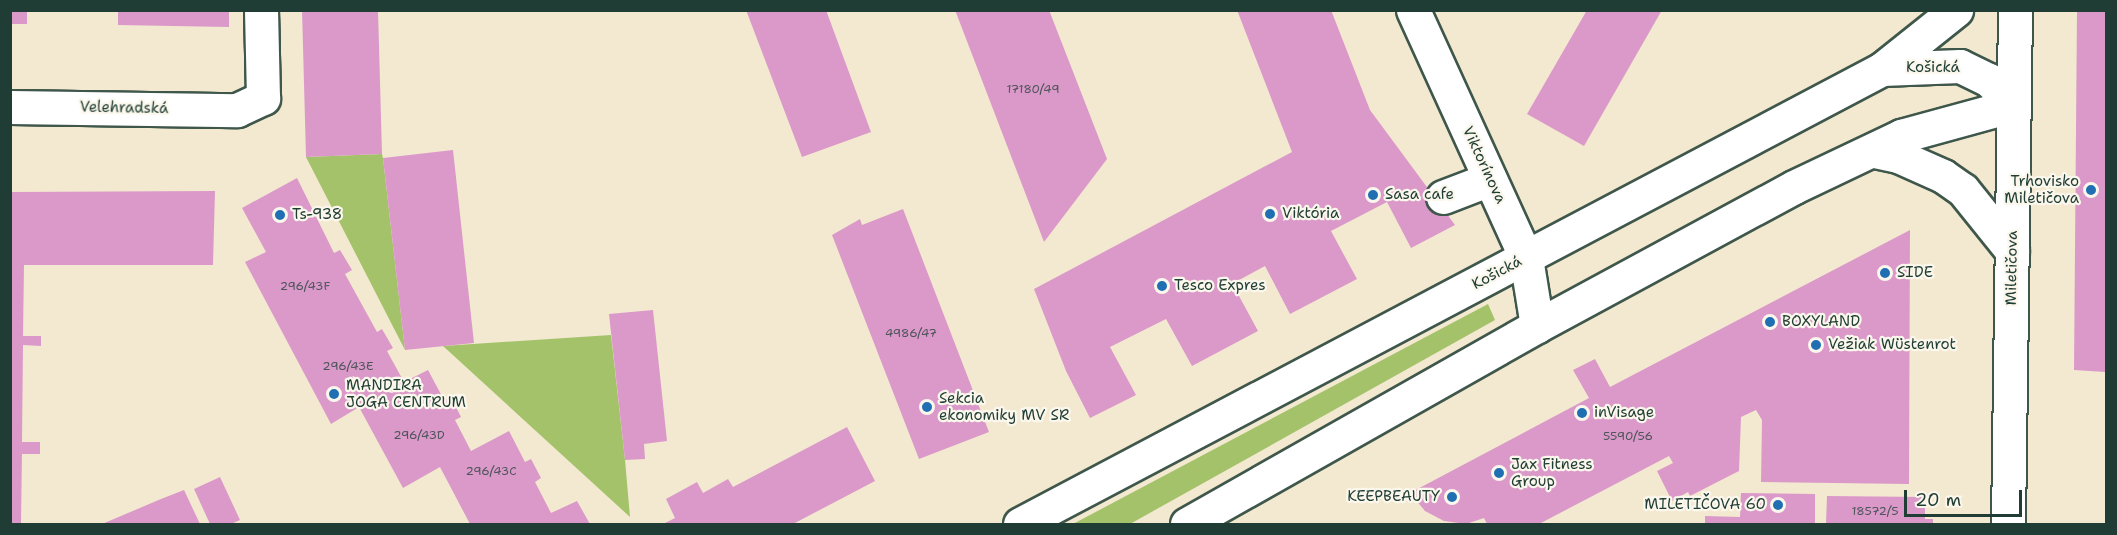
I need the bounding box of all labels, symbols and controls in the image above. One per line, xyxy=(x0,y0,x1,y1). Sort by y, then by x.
street label: Košická xyxy=(1906,59,1960,77)
house number: 17180/49 xyxy=(1006,83,1060,97)
street label: Velehradská xyxy=(80,98,168,118)
street label: Viktorínova xyxy=(1458,124,1510,206)
place label: Trhovisko Miletičova xyxy=(2004,172,2079,207)
marker: Trhovisko Miletičova xyxy=(2084,183,2098,197)
place label: Sasa cafe xyxy=(1385,186,1454,204)
marker: Sasa cafe xyxy=(1366,188,1380,202)
place label: Viktória xyxy=(1282,205,1339,223)
place label: Ts-938 xyxy=(292,206,342,224)
marker: Viktória xyxy=(1263,207,1277,221)
marker: Ts-938 xyxy=(273,208,287,222)
street label: Miletičova xyxy=(2002,230,2022,306)
street label: Košická xyxy=(1469,252,1525,294)
place label: SIDE xyxy=(1897,264,1933,282)
marker: SIDE xyxy=(1878,266,1892,280)
place label: Tesco Expres xyxy=(1174,277,1266,295)
marker: Tesco Expres xyxy=(1155,279,1169,293)
house number: 296/43F xyxy=(280,280,330,294)
place label: BOXYLAND xyxy=(1782,313,1860,331)
marker: BOXYLAND xyxy=(1763,315,1777,329)
house number: 4986/47 xyxy=(885,327,937,341)
place label: Vežiak Wüstenrot xyxy=(1828,336,1956,354)
marker: Vežiak Wüstenrot xyxy=(1809,338,1823,352)
house number: 296/43E xyxy=(322,360,374,374)
place label: MANDIRA JOGA CENTRUM xyxy=(346,376,466,411)
marker: MANDIRA JOGA CENTRUM xyxy=(327,387,341,401)
place label: Sekcia ekonomiky MV SR xyxy=(939,389,1069,424)
marker: Sekcia ekonomiky MV SR xyxy=(920,400,934,414)
place label: inVisage xyxy=(1594,404,1654,422)
marker: inVisage xyxy=(1575,406,1589,420)
house number: 296/43D xyxy=(393,429,445,443)
house number: 5590/56 xyxy=(1603,430,1653,444)
place label: Jax Fitness Group xyxy=(1511,455,1593,490)
house number: 296/43C xyxy=(465,465,517,479)
marker: Jax Fitness Group xyxy=(1492,466,1506,480)
scale bar xyxy=(1907,478,2026,516)
place label: KEEPBEAUTY xyxy=(1347,488,1440,506)
text: 20 m xyxy=(1915,488,1961,512)
marker: KEEPBEAUTY xyxy=(1445,490,1459,504)
place label: MILETIČOVA 60 xyxy=(1644,496,1766,514)
marker: MILETIČOVA 60 xyxy=(1771,498,1785,512)
house number: 18572/5 xyxy=(1851,505,1899,519)

